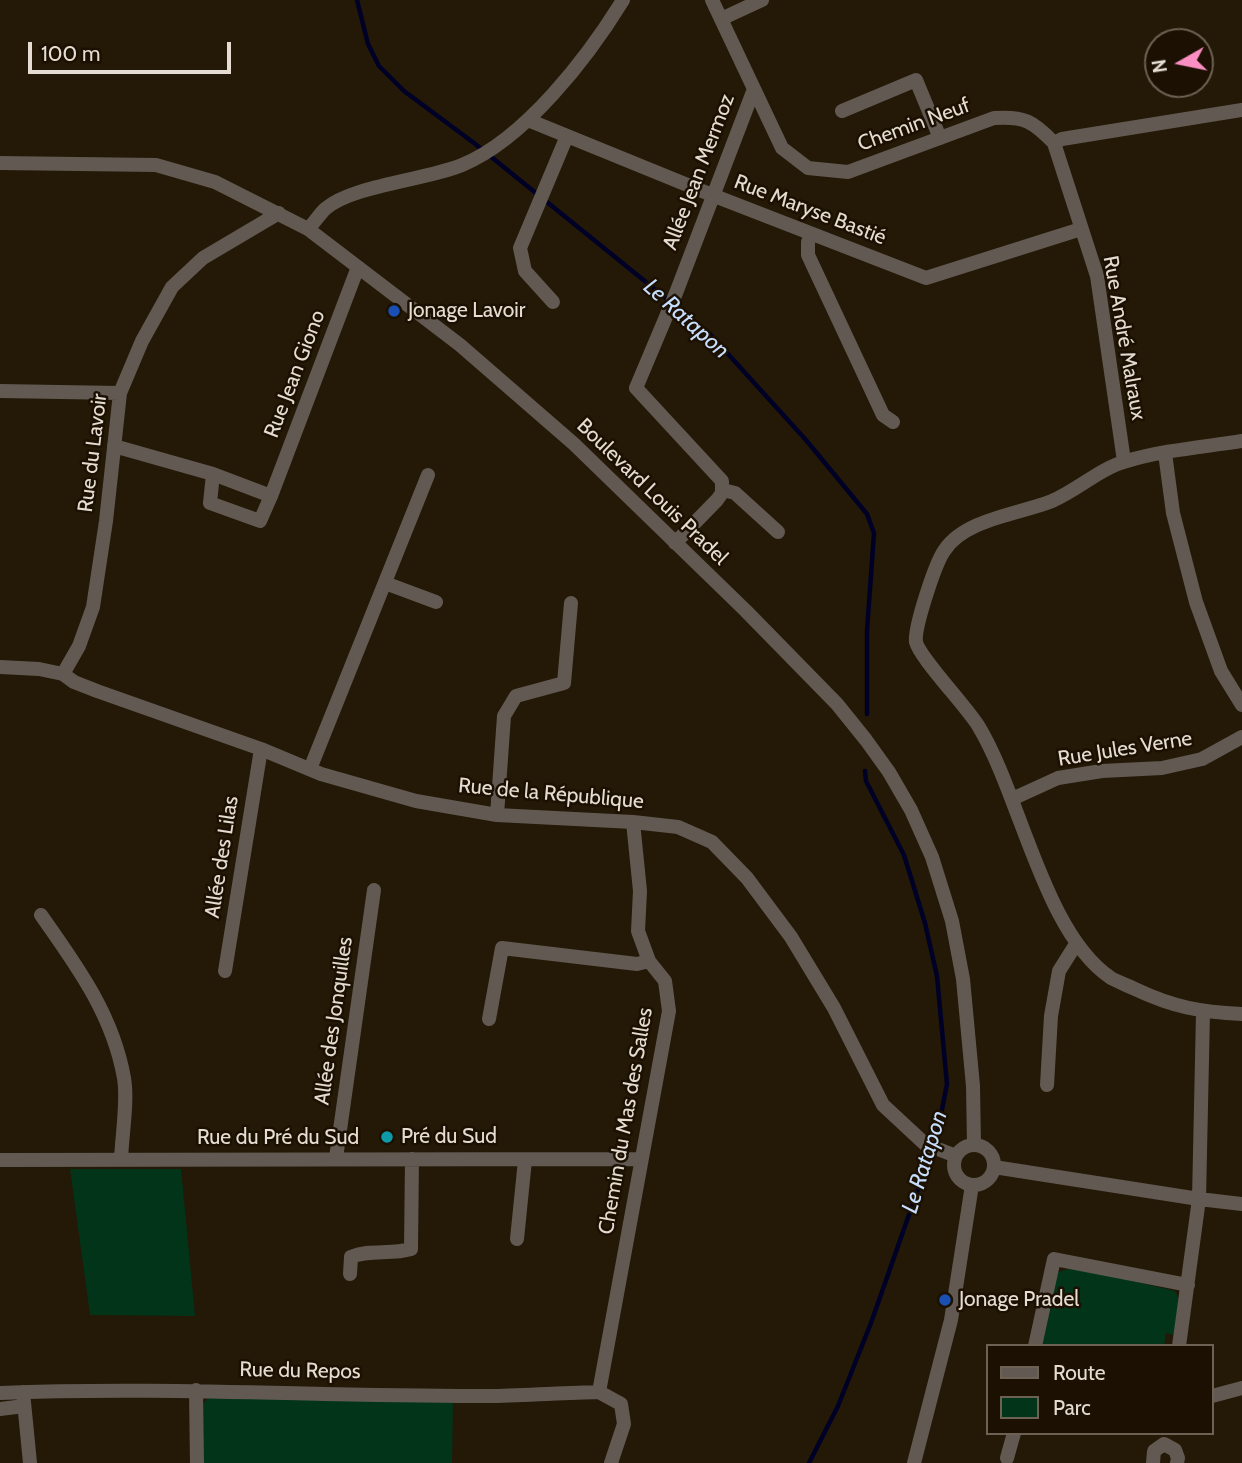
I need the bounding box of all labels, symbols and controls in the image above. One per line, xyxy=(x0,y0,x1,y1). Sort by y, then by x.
scale bar xyxy=(32,28,234,72)
north arrow xyxy=(1144,28,1214,98)
text: 100 m xyxy=(41,41,100,66)
text: N xyxy=(1147,58,1172,74)
street label: Allée Jean Mermoz xyxy=(658,90,740,254)
street label: Chemin Neuf xyxy=(854,93,974,157)
street label: Rue Maryse Bastié xyxy=(730,169,890,251)
street label: Rue André Malraux xyxy=(1097,254,1151,422)
water label: Le Ratapon xyxy=(637,273,735,365)
place label: Jonage Lavoir xyxy=(408,298,525,324)
marker: Jonage Lavoir xyxy=(386,303,402,319)
street label: Rue Jean Giono xyxy=(259,307,331,441)
street label: Rue du Lavoir xyxy=(73,392,113,514)
street label: Boulevard Louis Pradel xyxy=(571,413,733,571)
street label: Rue Jules Verne xyxy=(1056,726,1194,772)
street label: Rue de la République xyxy=(457,773,645,815)
street label: Allée des Lilas xyxy=(200,794,244,920)
street label: Allée des Jonquilles xyxy=(310,935,358,1107)
street label: Chemin du Mas des Salles xyxy=(594,1006,658,1236)
water label: Le Ratapon xyxy=(896,1107,954,1217)
place label: Pré du Sud xyxy=(401,1124,497,1150)
street label: Rue du Pré du Sud xyxy=(197,1125,359,1151)
marker: Pré du Sud xyxy=(379,1129,395,1145)
place label: Jonage Pradel xyxy=(959,1287,1079,1313)
marker: Jonage Pradel xyxy=(937,1292,953,1308)
legend xyxy=(986,1344,1214,1435)
street label: Rue du Repos xyxy=(239,1357,361,1385)
text: Route xyxy=(1053,1360,1106,1385)
text: Parc xyxy=(1053,1395,1091,1420)

